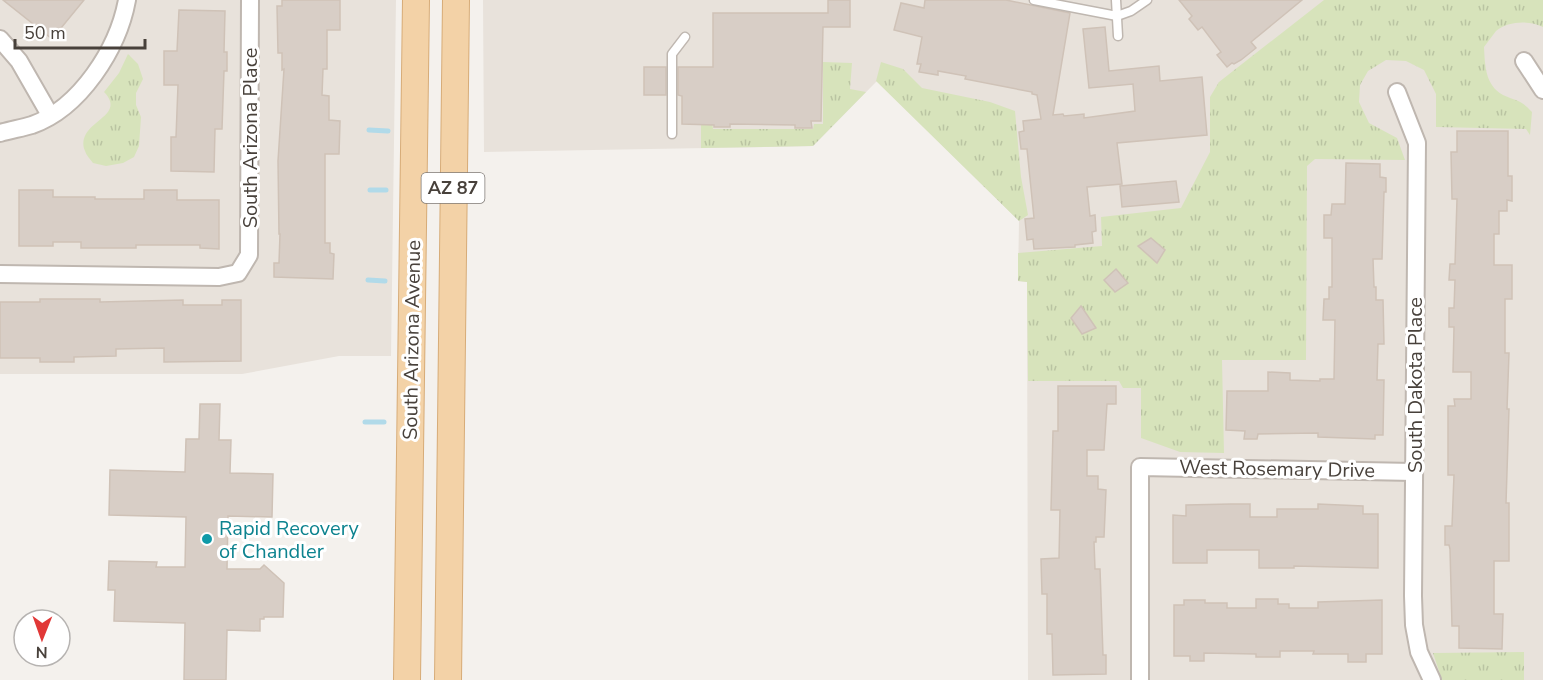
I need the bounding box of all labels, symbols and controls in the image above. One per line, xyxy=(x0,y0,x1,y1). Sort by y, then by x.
scale bar xyxy=(15,12,146,50)
text: 50 m xyxy=(24,21,66,45)
street label: South Arizona Place xyxy=(237,48,264,228)
road number: AZ 87 xyxy=(422,173,484,203)
street label: South Arizona Avenue xyxy=(397,240,427,440)
street label: South Dakota Place xyxy=(1402,297,1429,473)
street label: West Rosemary Drive xyxy=(1179,454,1375,484)
place label: Rapid Recovery of Chandler xyxy=(219,515,359,565)
marker: Rapid Recovery of Chandler xyxy=(200,532,214,546)
north arrow xyxy=(12,608,72,668)
text: N xyxy=(36,641,48,663)

